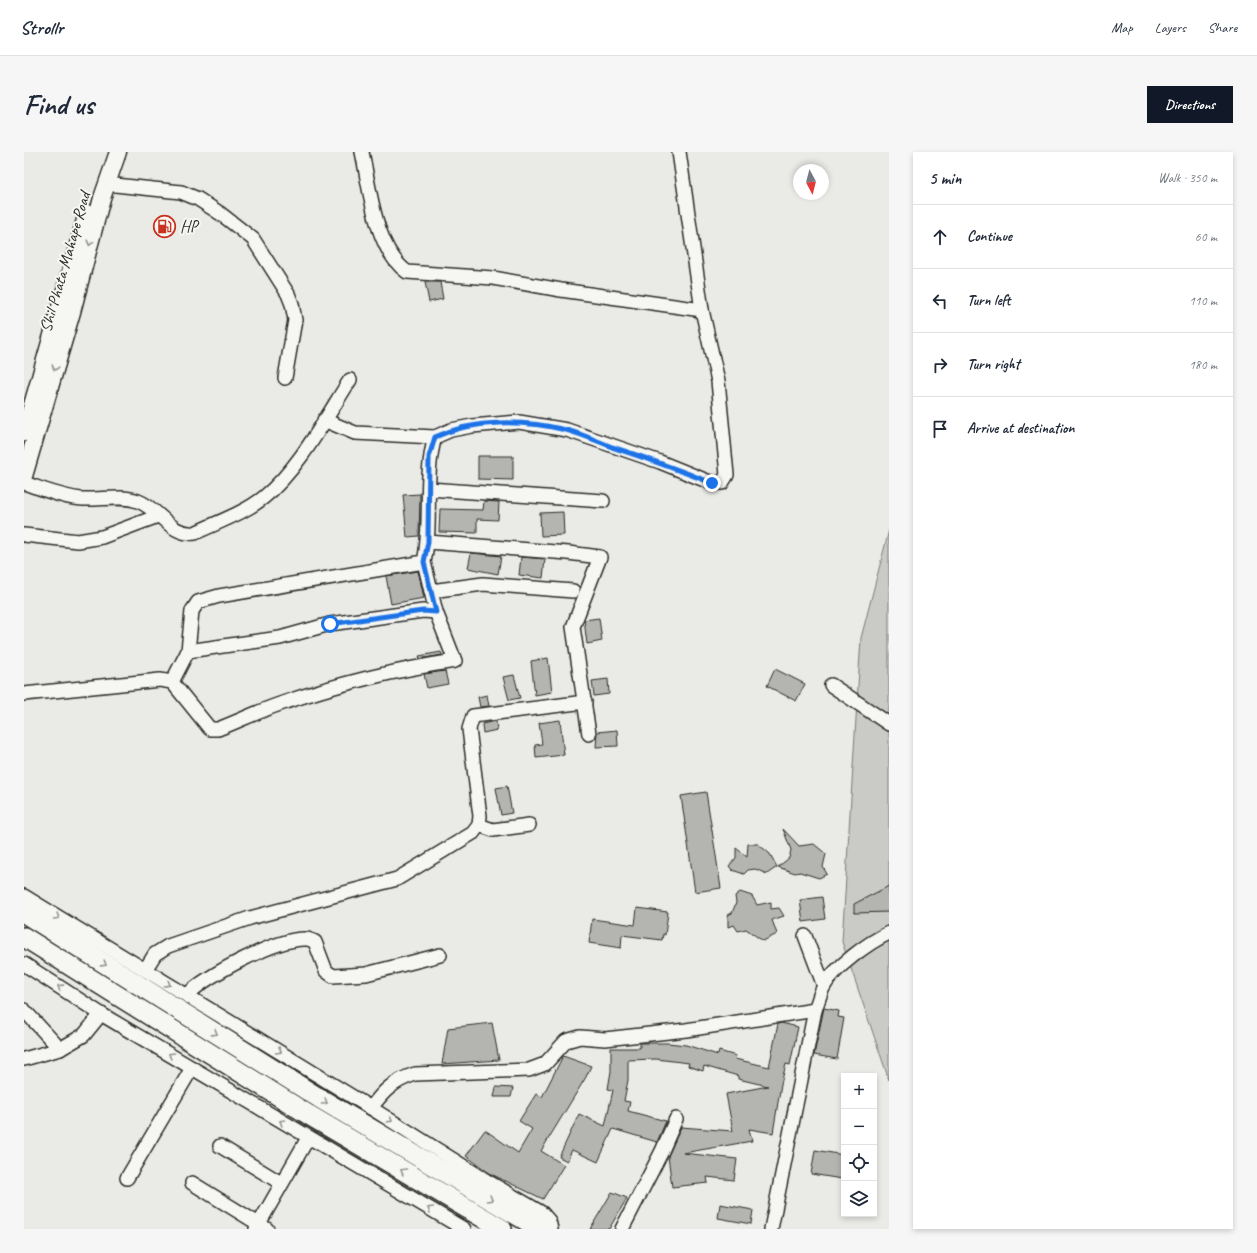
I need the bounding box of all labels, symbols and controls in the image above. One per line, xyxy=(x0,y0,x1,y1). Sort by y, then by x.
text: Strollr xyxy=(20,16,63,40)
text: Map xyxy=(1111,19,1133,36)
text: Layers xyxy=(1155,19,1186,36)
text: Share xyxy=(1208,19,1237,36)
button: Directions xyxy=(1147,86,1233,123)
text: Find us xyxy=(24,87,94,122)
north arrow xyxy=(793,164,829,200)
text: 5 min xyxy=(929,168,961,189)
text: Walk · 350 m xyxy=(1158,170,1217,186)
street label: Shil Phata Mahape Road xyxy=(35,187,96,334)
fuel station icon: HP xyxy=(152,213,178,239)
place label: HP xyxy=(180,216,200,237)
icon: ahead xyxy=(929,226,951,248)
text: Continue xyxy=(967,227,1012,246)
text: 60 m xyxy=(1195,229,1217,245)
one-way arrow xyxy=(86,239,95,246)
icon: left xyxy=(929,290,951,312)
text: Turn left xyxy=(967,291,1010,310)
text: 110 m xyxy=(1189,293,1217,309)
icon: right xyxy=(929,354,951,376)
text: Turn right xyxy=(967,355,1020,374)
text: 180 m xyxy=(1189,357,1217,373)
one-way arrow xyxy=(51,364,60,371)
icon: arrive xyxy=(929,418,951,440)
text: Arrive at destination xyxy=(967,419,1074,438)
route end xyxy=(703,474,721,492)
route start xyxy=(321,615,339,633)
one-way arrow xyxy=(53,912,60,919)
one-way arrow xyxy=(100,959,107,967)
one-way arrow xyxy=(164,979,171,986)
one-way arrow xyxy=(57,984,64,992)
one-way arrow xyxy=(211,1028,218,1035)
one-way arrow xyxy=(275,1047,282,1054)
one-way arrow xyxy=(168,1053,175,1060)
map controls xyxy=(841,1073,877,1217)
button: + xyxy=(841,1073,877,1109)
one-way arrow xyxy=(321,1097,328,1104)
button: − xyxy=(841,1109,877,1145)
one-way arrow xyxy=(386,1115,393,1122)
one-way arrow xyxy=(279,1120,286,1127)
button: locate xyxy=(841,1145,877,1181)
one-way arrow xyxy=(400,1168,407,1175)
button: layers xyxy=(841,1181,877,1217)
one-way arrow xyxy=(486,1195,493,1202)
one-way arrow xyxy=(427,1207,434,1214)

